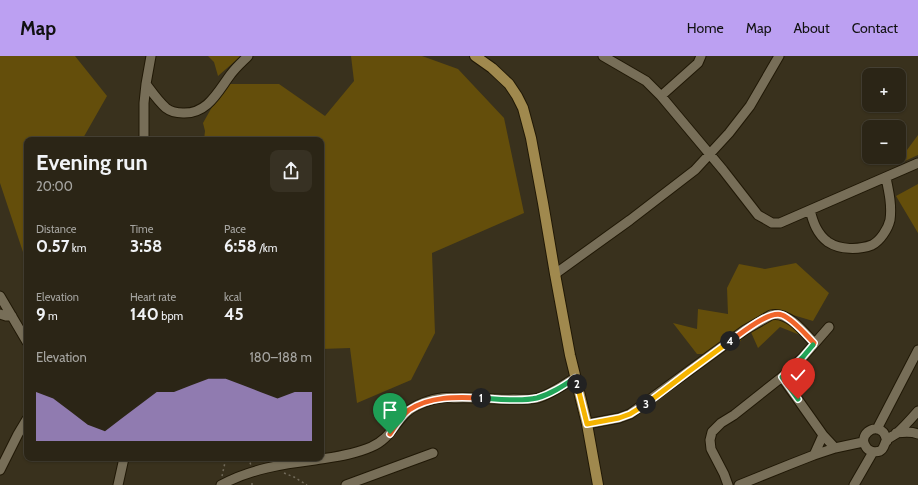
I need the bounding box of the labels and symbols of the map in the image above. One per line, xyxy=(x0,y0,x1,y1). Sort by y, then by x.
pin: 4 xyxy=(720,331,740,351)
pin xyxy=(781,358,815,399)
pin: 2 xyxy=(567,374,587,394)
pin: 1 xyxy=(471,388,491,408)
pin xyxy=(373,393,407,434)
pin: 3 xyxy=(636,394,656,414)

